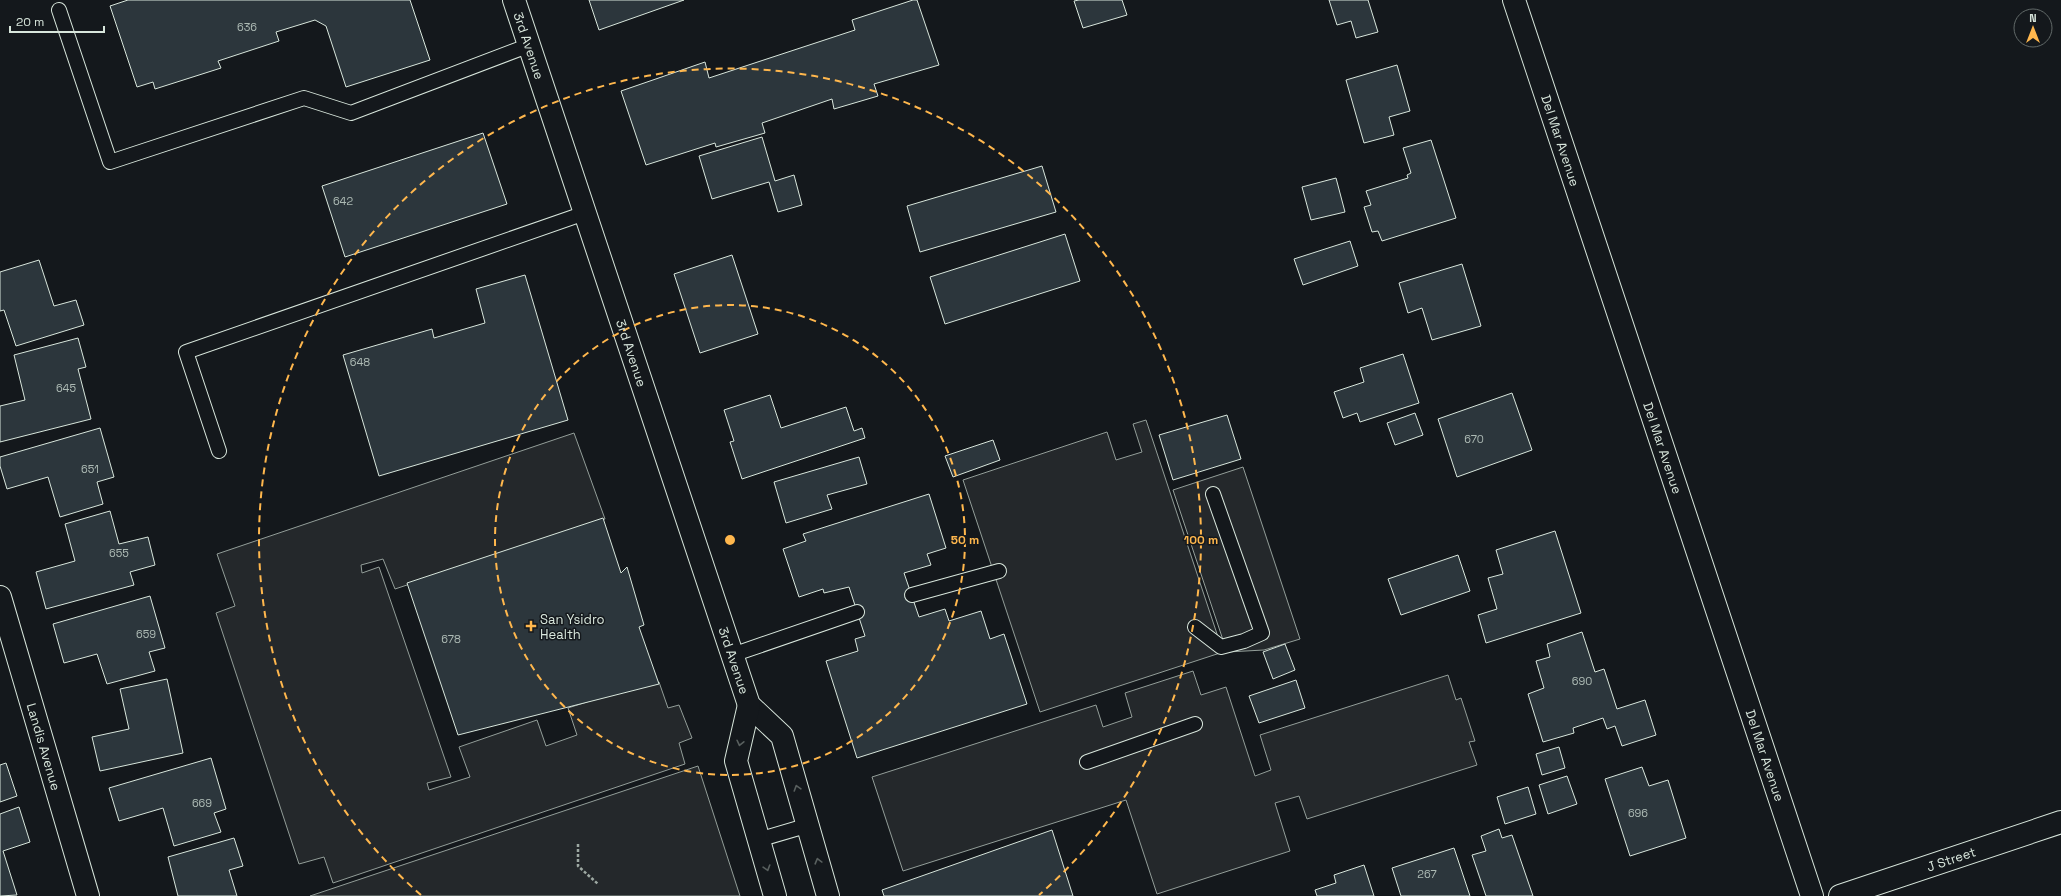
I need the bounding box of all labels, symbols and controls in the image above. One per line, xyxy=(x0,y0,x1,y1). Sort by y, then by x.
scale bar xyxy=(10,8,104,34)
north arrow xyxy=(2013,8,2053,48)
street label: 3rd Avenue xyxy=(510,10,548,81)
text: N xyxy=(2029,11,2037,25)
text: 20 m xyxy=(16,14,44,30)
house number: 636 xyxy=(237,20,257,34)
street label: Del Mar Avenue xyxy=(1538,92,1584,188)
house number: 642 xyxy=(333,194,353,208)
street label: 3rd Avenue xyxy=(612,317,651,389)
house number: 648 xyxy=(350,355,370,369)
house number: 645 xyxy=(56,381,77,395)
street label: Del Mar Avenue xyxy=(1640,400,1686,496)
house number: 670 xyxy=(1464,432,1484,446)
house number: 651 xyxy=(81,462,99,476)
text: 50 m xyxy=(951,532,979,548)
text: 100 m xyxy=(1184,532,1218,548)
centre of rings xyxy=(723,533,737,547)
house number: 655 xyxy=(109,546,129,560)
place label: San Ysidro Health xyxy=(540,611,605,643)
marker: San Ysidro Health xyxy=(525,620,537,632)
street label: 3rd Avenue xyxy=(715,624,753,696)
house number: 659 xyxy=(136,627,156,641)
house number: 678 xyxy=(441,632,461,646)
house number: 690 xyxy=(1572,674,1592,688)
street label: Landis Avenue xyxy=(23,701,65,792)
street label: Del Mar Avenue xyxy=(1742,707,1788,803)
one-way arrow xyxy=(736,739,745,746)
one-way arrow xyxy=(793,785,802,792)
house number: 669 xyxy=(192,796,212,810)
house number: 696 xyxy=(1628,806,1648,820)
street label: J Street xyxy=(1924,843,1978,875)
one-way arrow xyxy=(815,857,823,864)
one-way arrow xyxy=(762,864,771,871)
house number: 267 xyxy=(1417,867,1437,881)

